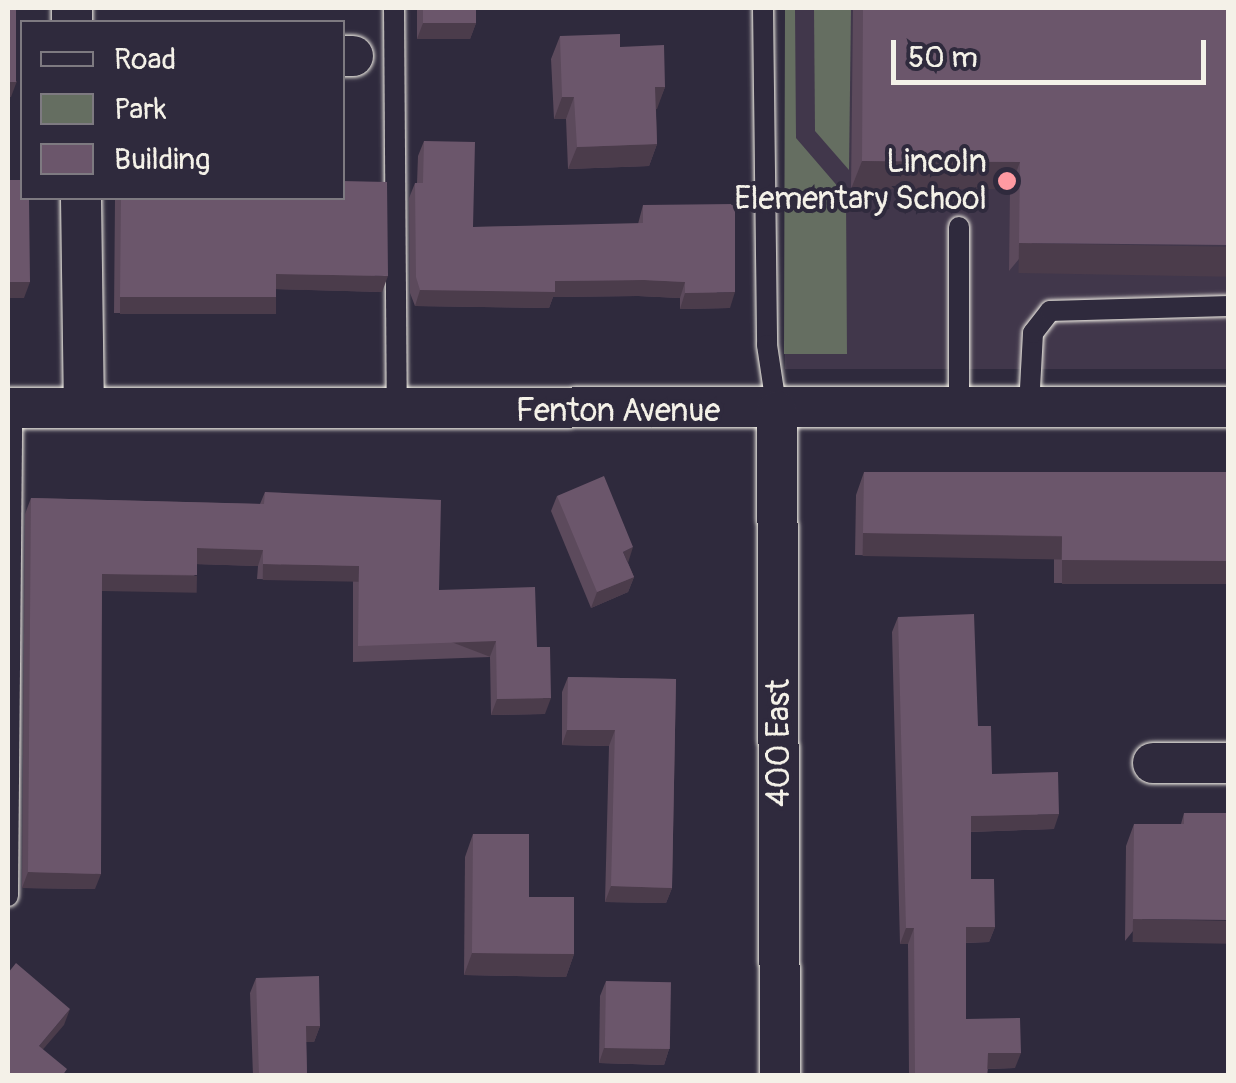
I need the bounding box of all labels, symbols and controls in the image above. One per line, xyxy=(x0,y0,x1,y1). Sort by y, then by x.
legend xyxy=(20,20,345,200)
scale bar xyxy=(896,20,1211,82)
text: 50 m xyxy=(908,39,978,76)
text: Road xyxy=(114,41,176,78)
text: Park xyxy=(114,91,167,128)
text: Building xyxy=(114,141,210,178)
place label: Lincoln Elementary School xyxy=(734,144,987,219)
marker: Lincoln Elementary School xyxy=(996,170,1018,192)
street label: Fenton Avenue xyxy=(516,392,720,430)
street label: 400 East xyxy=(760,679,798,807)

